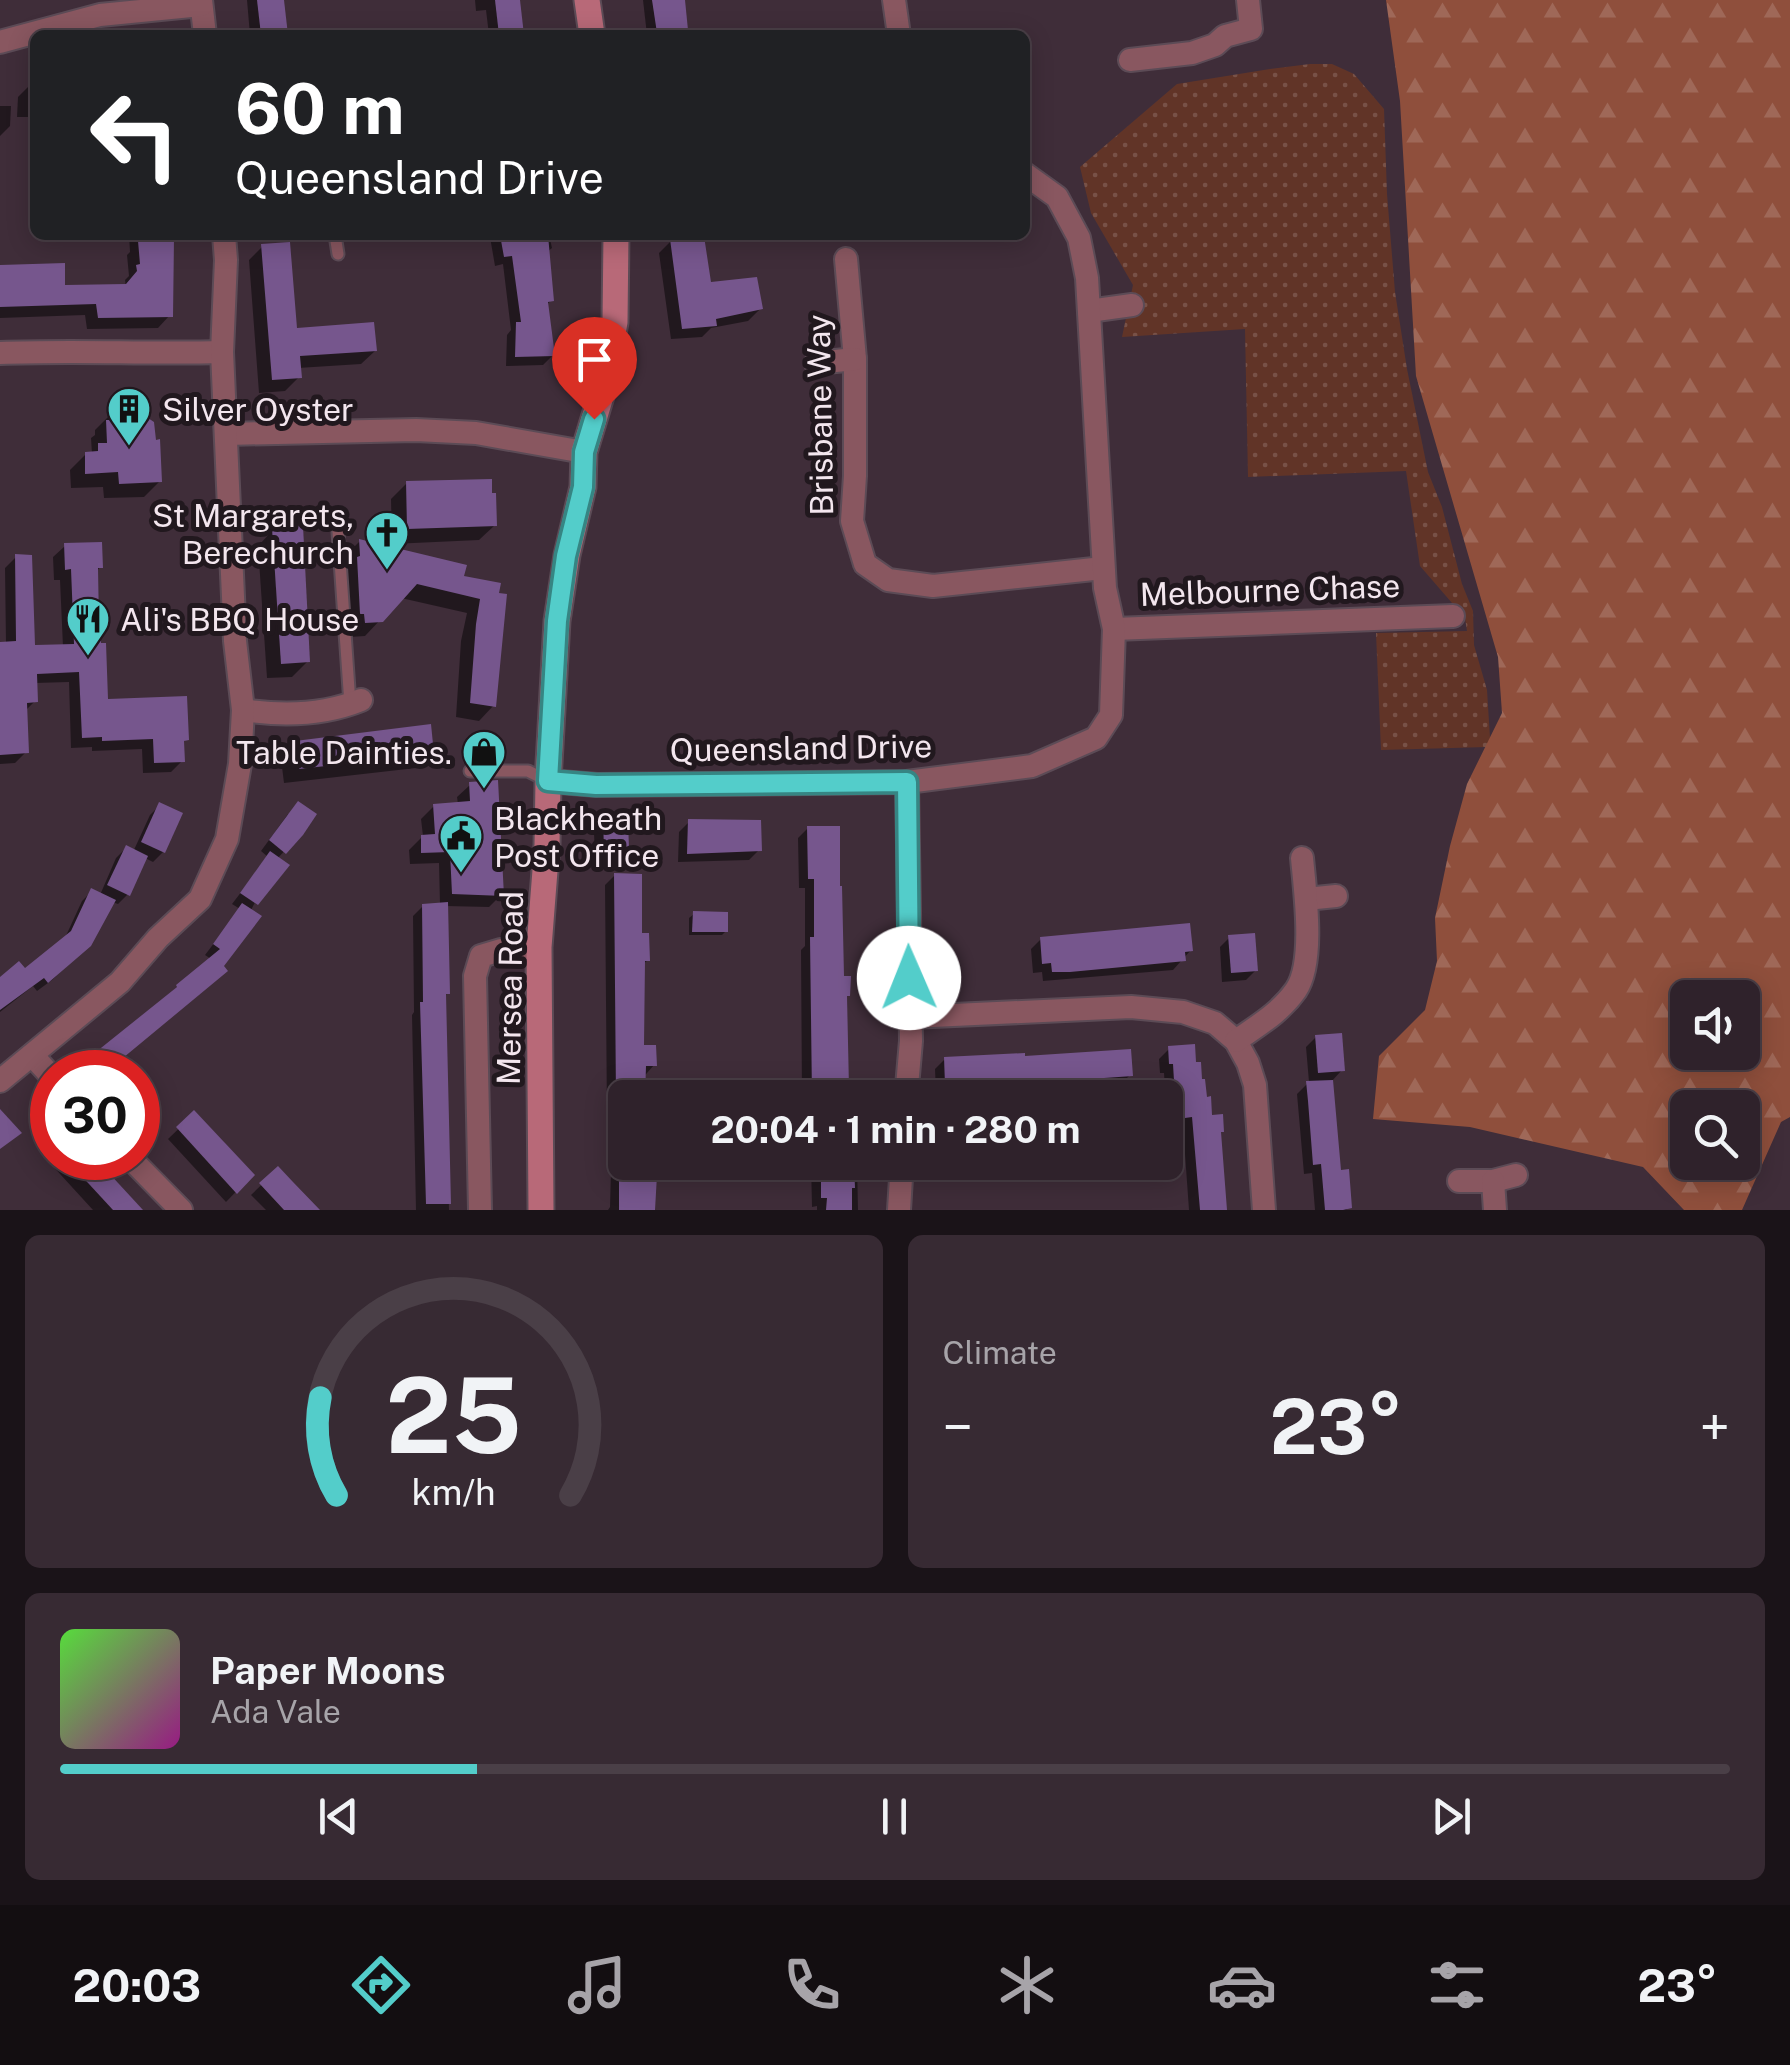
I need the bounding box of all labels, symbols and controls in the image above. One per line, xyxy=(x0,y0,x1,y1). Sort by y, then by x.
text: 60 m xyxy=(235,67,405,150)
icon: left xyxy=(70,70,200,200)
text: Queensland Drive xyxy=(235,151,604,204)
street label: Brisbane Way xyxy=(800,314,840,516)
pin xyxy=(552,317,637,420)
icon: arrive xyxy=(567,332,622,387)
building icon: Silver Oyster xyxy=(106,386,152,447)
place label: Silver Oyster xyxy=(162,391,354,428)
place label: St Margarets, Berechurch xyxy=(152,497,354,571)
church icon: St Margarets, Berechurch xyxy=(364,510,410,571)
street label: Melbourne Chase xyxy=(1139,567,1401,613)
restaurant icon: Ali's BBQ House xyxy=(65,596,111,657)
place label: Ali's BBQ House xyxy=(120,601,359,638)
street label: Queensland Drive xyxy=(670,727,932,769)
shop icon: Table Dainties. xyxy=(461,729,507,790)
place label: Table Dainties. xyxy=(236,734,452,771)
place label: Blackheath Post Office xyxy=(494,800,662,874)
public building icon: Blackheath Post Office xyxy=(438,813,484,874)
street label: Mersea Road xyxy=(490,891,530,1085)
position arrow xyxy=(857,926,961,1030)
map controls xyxy=(1670,980,1760,1180)
button: sound xyxy=(1670,980,1760,1070)
speed limit sign: 30 xyxy=(30,1050,160,1180)
button: search xyxy=(1670,1090,1760,1180)
text: 20:04 · 1 min · 280 m xyxy=(710,1107,1081,1152)
text: Climate xyxy=(943,1334,1057,1371)
text: 25 xyxy=(386,1354,522,1476)
text: 23° xyxy=(1270,1383,1403,1471)
text: − xyxy=(943,1395,973,1459)
text: + xyxy=(1700,1395,1730,1459)
text: km/h xyxy=(412,1471,496,1513)
text: Paper Moons xyxy=(210,1648,445,1693)
text: Ada Vale xyxy=(210,1693,341,1730)
icon: previous xyxy=(311,1789,366,1844)
icon: pause xyxy=(867,1789,922,1844)
icon: next xyxy=(1424,1789,1479,1844)
icon: directions xyxy=(346,1950,416,2020)
icon: music xyxy=(562,1950,632,2020)
icon: phone xyxy=(777,1950,847,2020)
icon: climate xyxy=(992,1950,1062,2020)
icon: car xyxy=(1207,1950,1277,2020)
icon: filters xyxy=(1422,1950,1492,2020)
text: 20:03 xyxy=(73,1959,201,2012)
text: 23° xyxy=(1638,1959,1717,2012)

